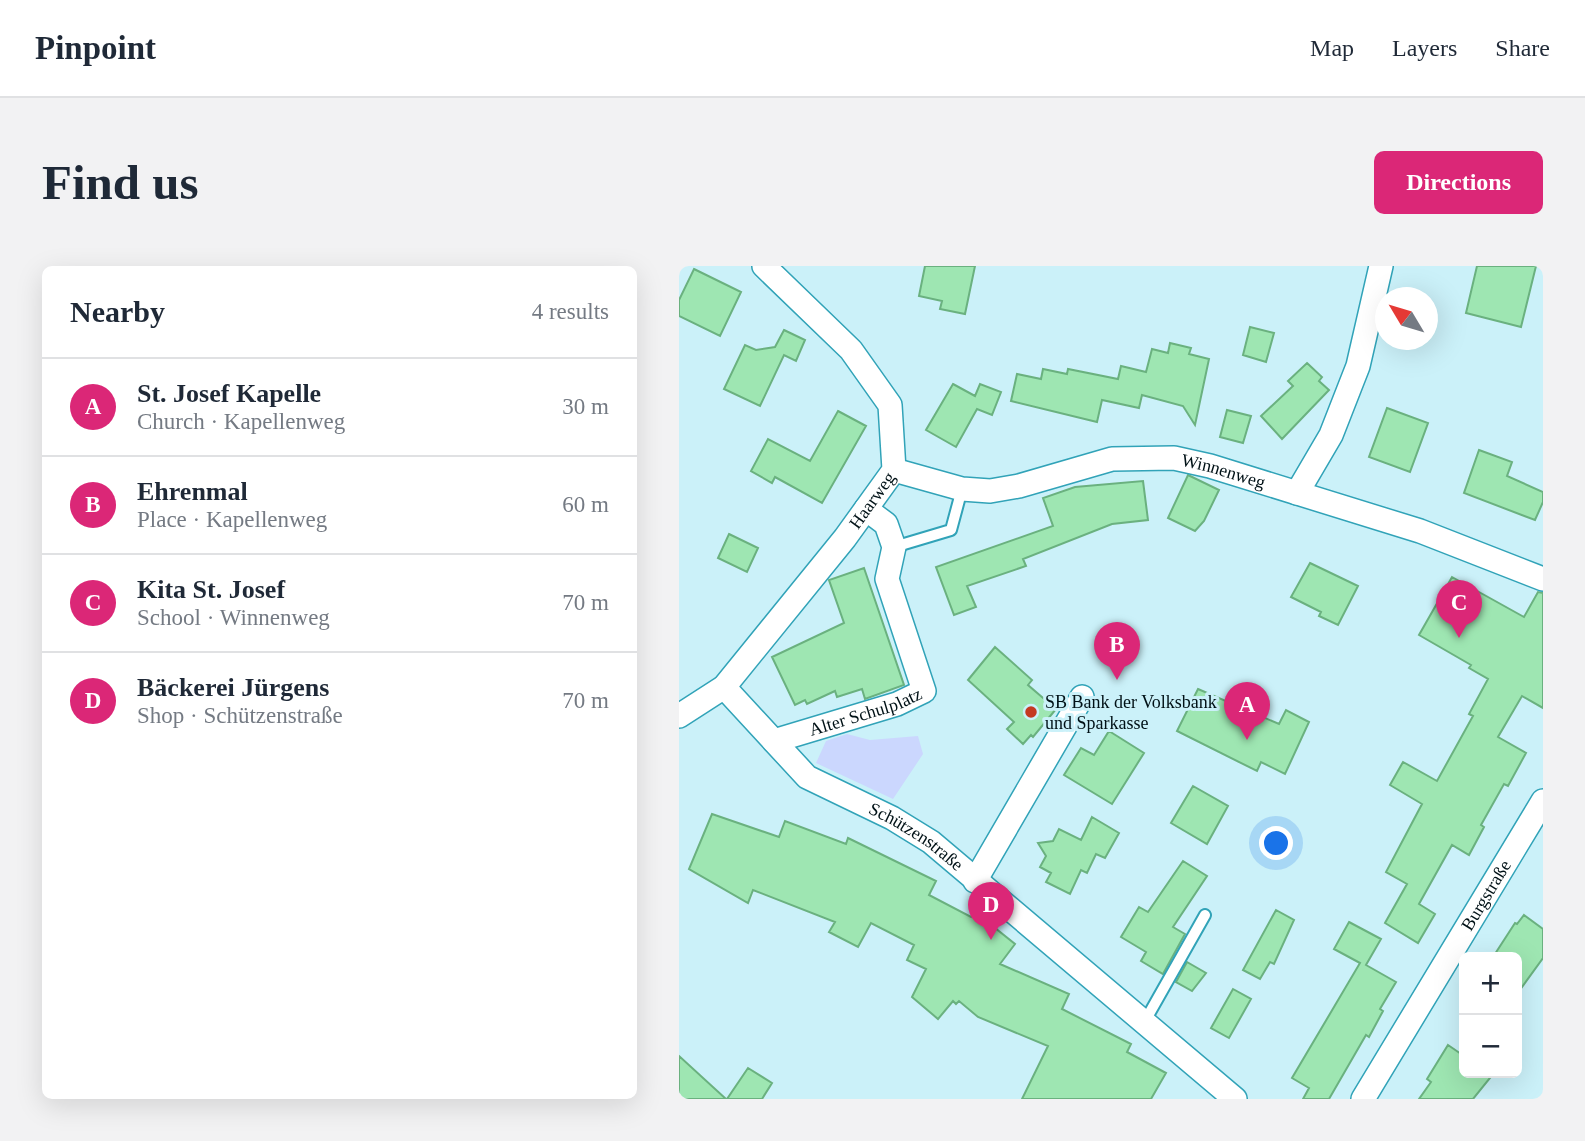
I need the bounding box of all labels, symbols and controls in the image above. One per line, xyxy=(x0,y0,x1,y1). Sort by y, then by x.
text: Pinpoint xyxy=(35,30,156,66)
text: Map xyxy=(1310,35,1354,61)
text: Layers xyxy=(1392,35,1457,61)
text: Share xyxy=(1495,35,1550,61)
button: Directions xyxy=(1374,151,1543,214)
text: Find us xyxy=(42,155,199,210)
north arrow xyxy=(1375,287,1438,350)
text: Nearby xyxy=(70,295,165,328)
text: 4 results xyxy=(532,299,609,324)
text: St. Josef Kapelle xyxy=(137,379,321,408)
text: A xyxy=(85,394,101,419)
text: 30 m xyxy=(562,394,609,419)
text: Church · Kapellenweg xyxy=(137,409,345,434)
street label: Winnenweg xyxy=(1180,450,1268,493)
street label: Haarweg xyxy=(845,468,899,532)
text: Ehrenmal xyxy=(137,477,248,506)
text: B xyxy=(85,492,101,517)
text: 60 m xyxy=(562,492,609,517)
text: Place · Kapellenweg xyxy=(137,507,327,532)
text: Kita St. Josef xyxy=(137,575,285,604)
pin: C xyxy=(1436,580,1482,638)
text: C xyxy=(85,590,101,615)
text: 70 m xyxy=(562,590,609,615)
text: School · Winnenweg xyxy=(137,605,330,630)
pin: B xyxy=(1094,622,1140,680)
text: Bäckerei Jürgens xyxy=(137,673,329,702)
pin: A xyxy=(1224,682,1270,740)
street label: Alter Schulplatz xyxy=(807,684,925,740)
text: D xyxy=(85,688,101,713)
text: 70 m xyxy=(562,688,609,713)
place label: SB Bank der Volksbank und Sparkasse xyxy=(1045,692,1217,733)
text: Shop · Schützenstraße xyxy=(137,703,343,728)
marker: SB Bank der Volksbank und Sparkasse xyxy=(1023,704,1039,720)
street label: Schützenstraße xyxy=(866,798,967,875)
your location xyxy=(1259,826,1293,860)
street label: Burgstraße xyxy=(1457,856,1515,934)
pin: D xyxy=(968,882,1014,940)
map controls xyxy=(1459,952,1522,1078)
button: + xyxy=(1459,952,1522,1015)
button: − xyxy=(1459,1015,1522,1078)

